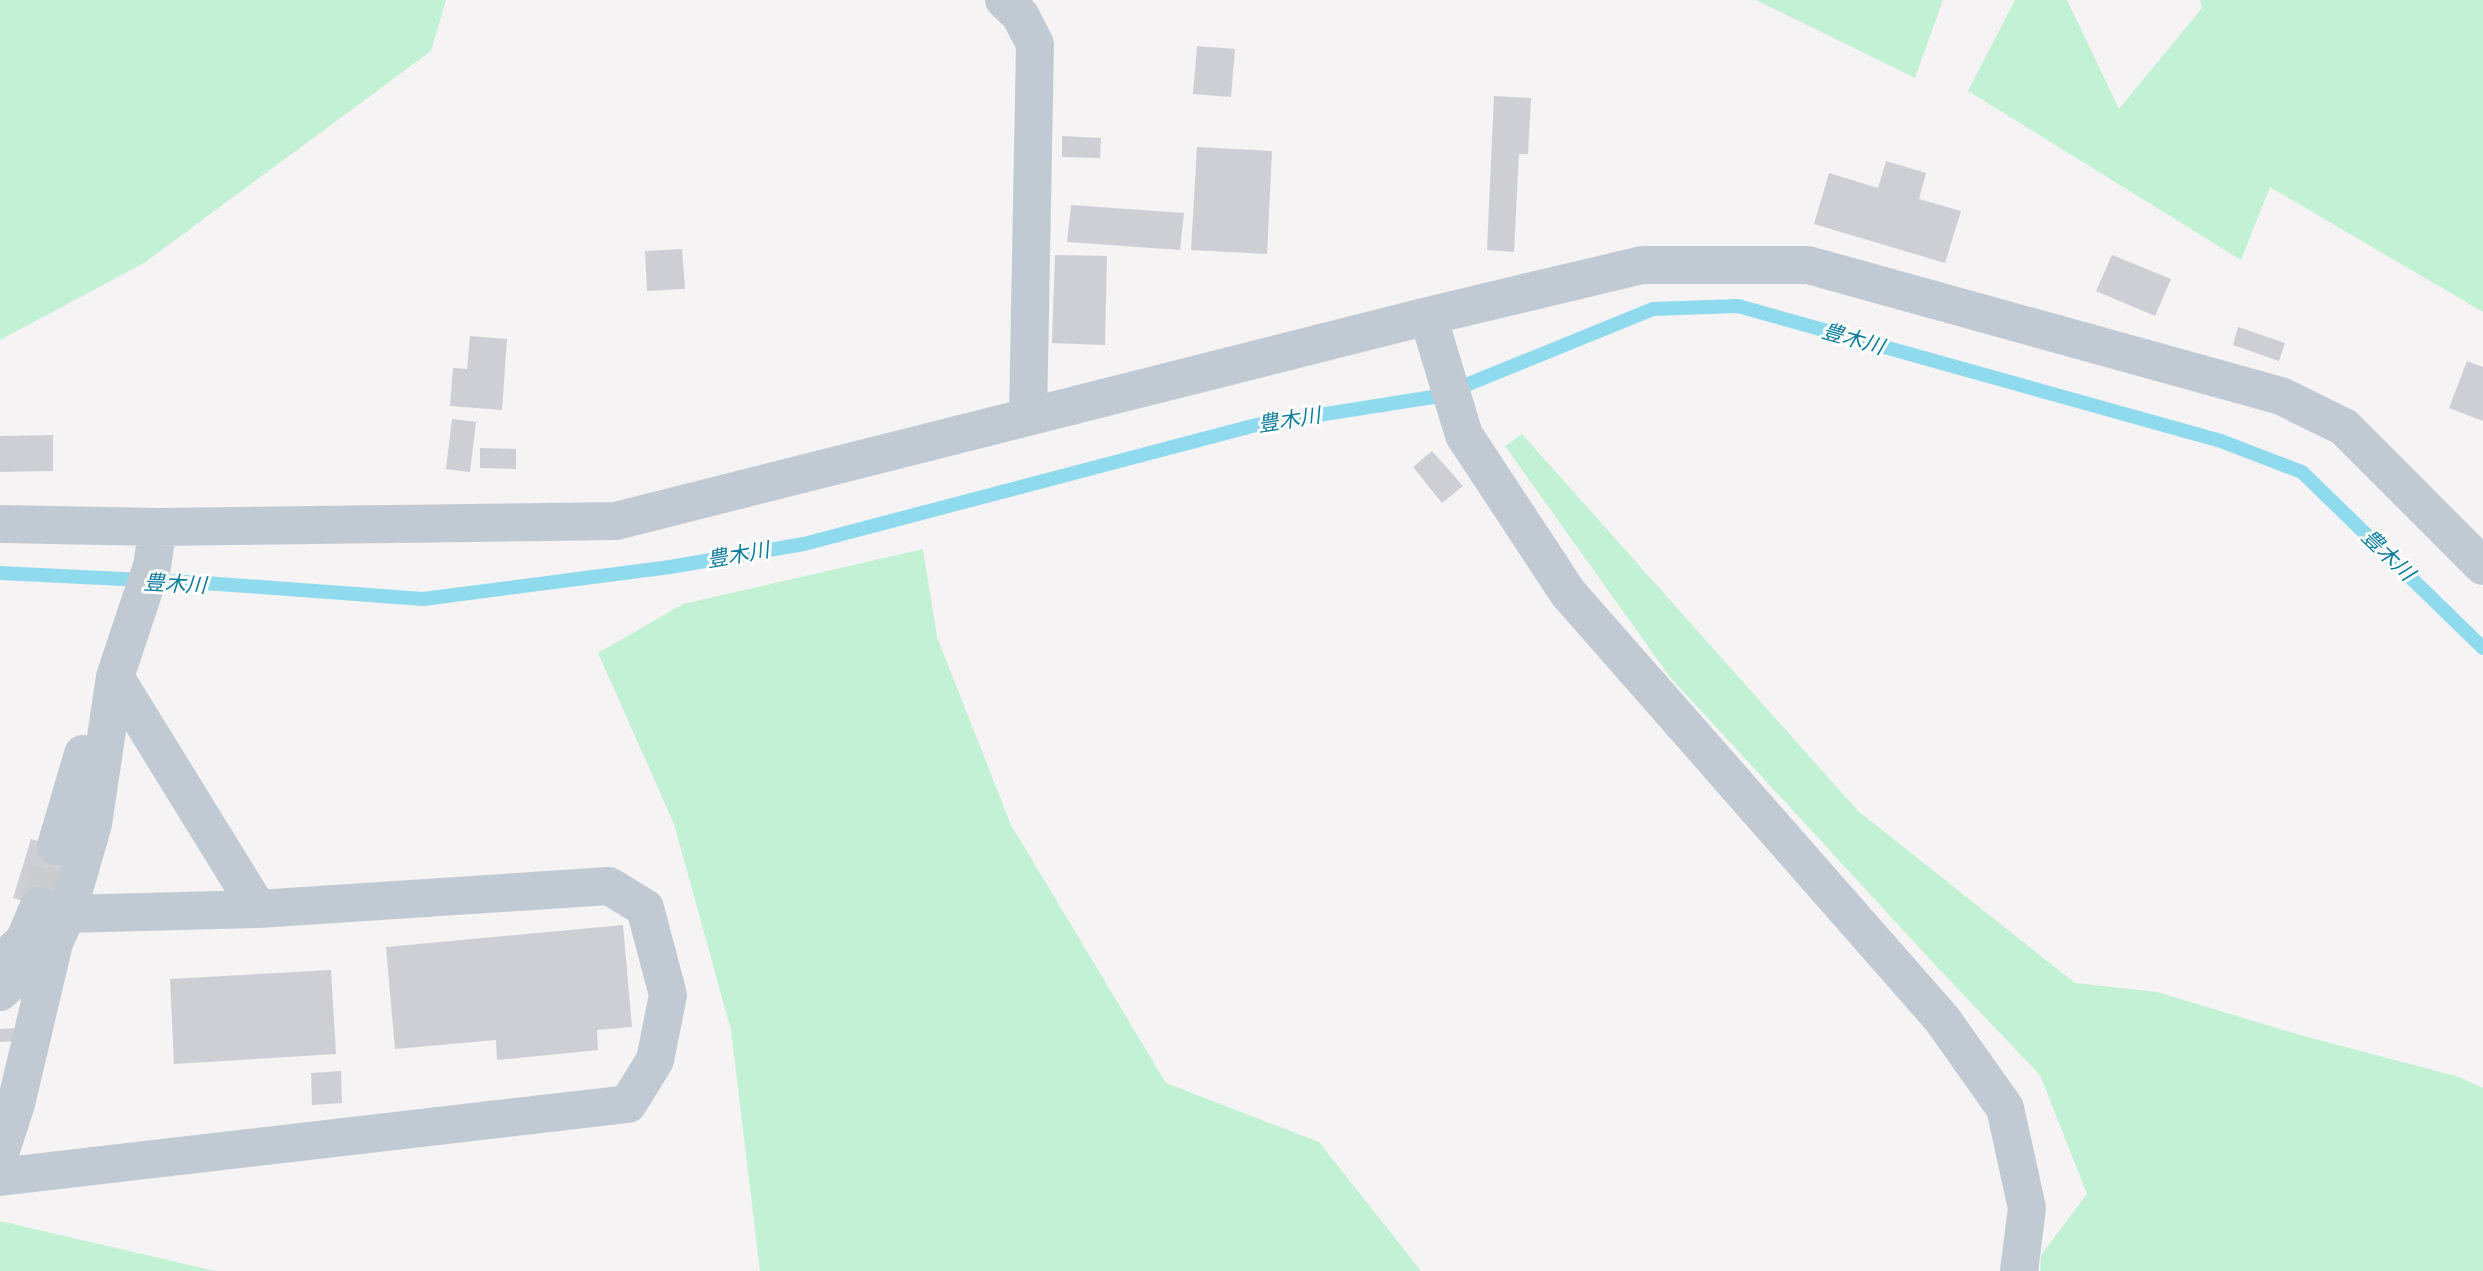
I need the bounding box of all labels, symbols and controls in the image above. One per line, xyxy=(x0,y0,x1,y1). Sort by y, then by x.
water label: 豊木川 xyxy=(1819,318,1889,361)
water label: 豊木川 xyxy=(1256,402,1324,438)
water label: 豊木川 xyxy=(2356,524,2421,588)
water label: 豊木川 xyxy=(705,536,773,573)
water label: 豊木川 xyxy=(143,569,209,599)

